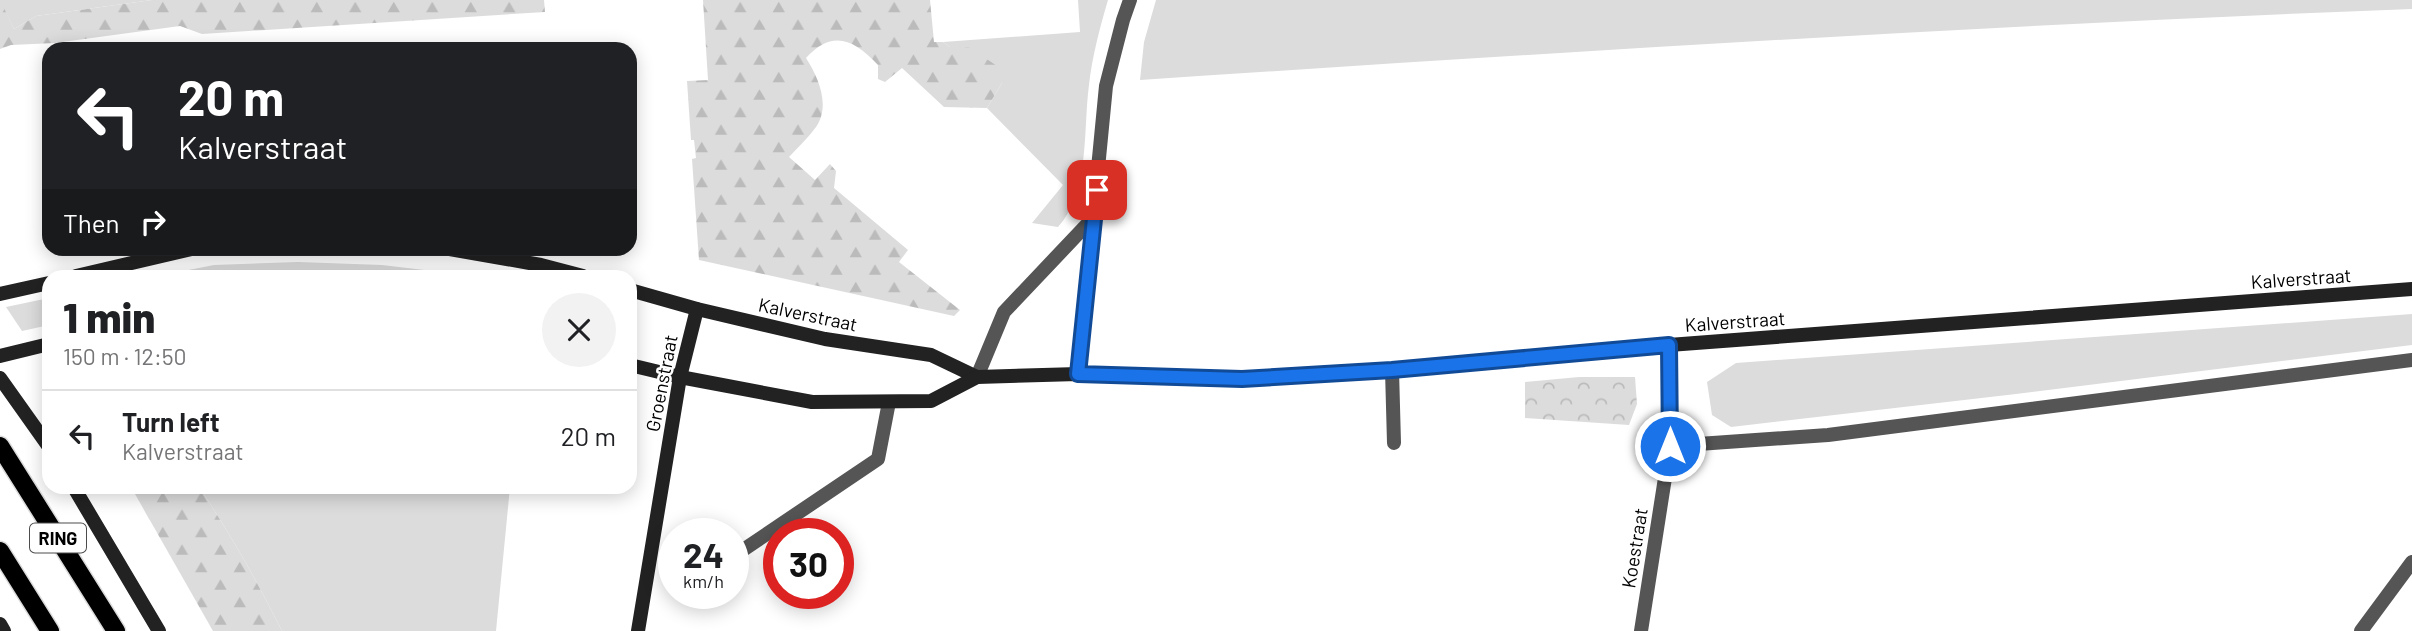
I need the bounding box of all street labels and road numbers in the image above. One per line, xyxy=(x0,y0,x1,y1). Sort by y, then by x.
street label: Kalverstraat xyxy=(2250,263,2352,293)
street label: Kalverstraat xyxy=(756,292,860,336)
street label: Kalverstraat xyxy=(1684,306,1786,336)
street label: Groenstraat xyxy=(640,333,682,433)
street label: Koestraat xyxy=(1616,506,1652,590)
road number: RING xyxy=(30,524,86,552)

